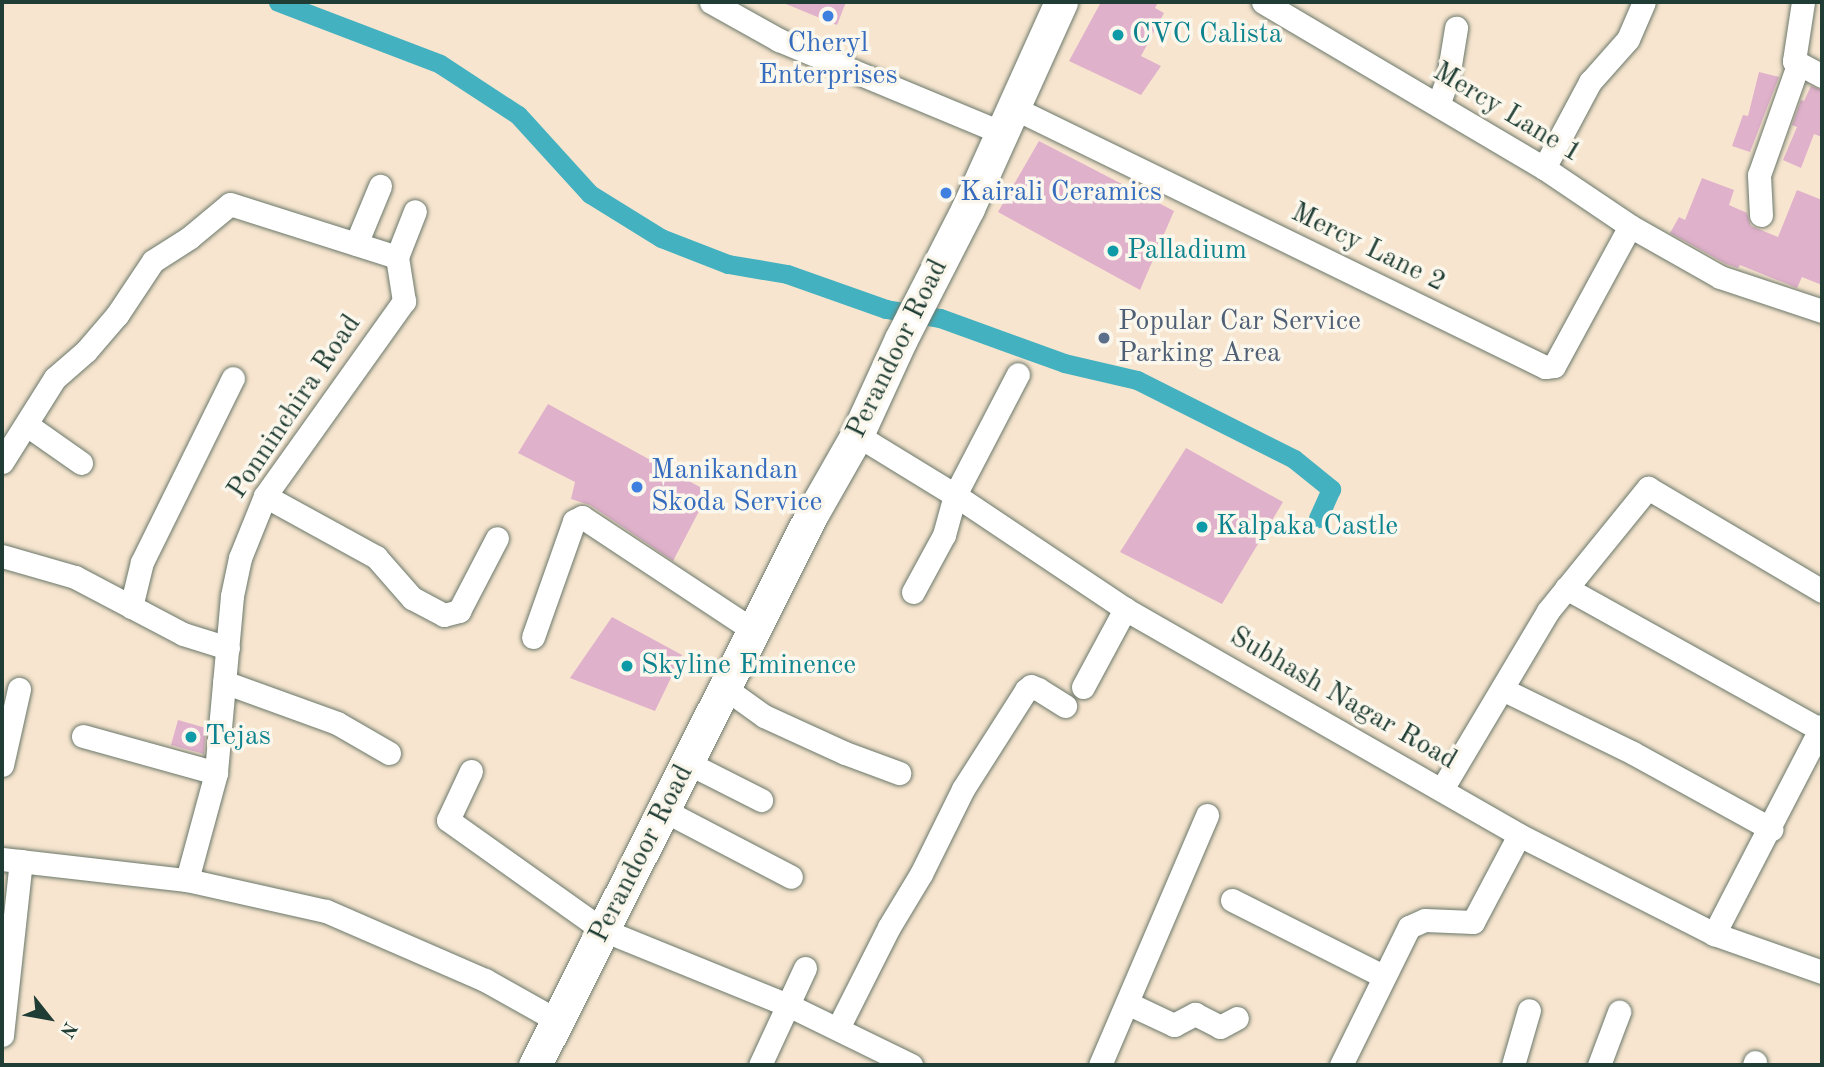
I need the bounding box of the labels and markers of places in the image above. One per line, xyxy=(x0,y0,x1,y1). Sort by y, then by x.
marker: Cheryl Enterprises xyxy=(820,8,836,24)
place label: CVC Calista xyxy=(1132,18,1282,52)
place label: Cheryl Enterprises xyxy=(758,27,898,93)
marker: CVC Calista xyxy=(1110,27,1126,43)
place label: Kairali Ceramics xyxy=(960,176,1162,210)
marker: Kairali Ceramics xyxy=(938,185,954,201)
place label: Palladium xyxy=(1127,234,1247,268)
marker: Palladium xyxy=(1105,243,1121,259)
place label: Popular Car Service Parking Area xyxy=(1118,305,1361,371)
marker: Popular Car Service Parking Area xyxy=(1096,330,1112,346)
place label: Manikandan Skoda Service xyxy=(651,454,822,520)
marker: Manikandan Skoda Service xyxy=(629,479,645,495)
place label: Kalpaka Castle xyxy=(1216,510,1398,544)
marker: Kalpaka Castle xyxy=(1194,519,1210,535)
place label: Skyline Eminence xyxy=(641,649,856,683)
marker: Skyline Eminence xyxy=(619,658,635,674)
place label: Tejas xyxy=(205,720,271,754)
marker: Tejas xyxy=(183,729,199,745)

